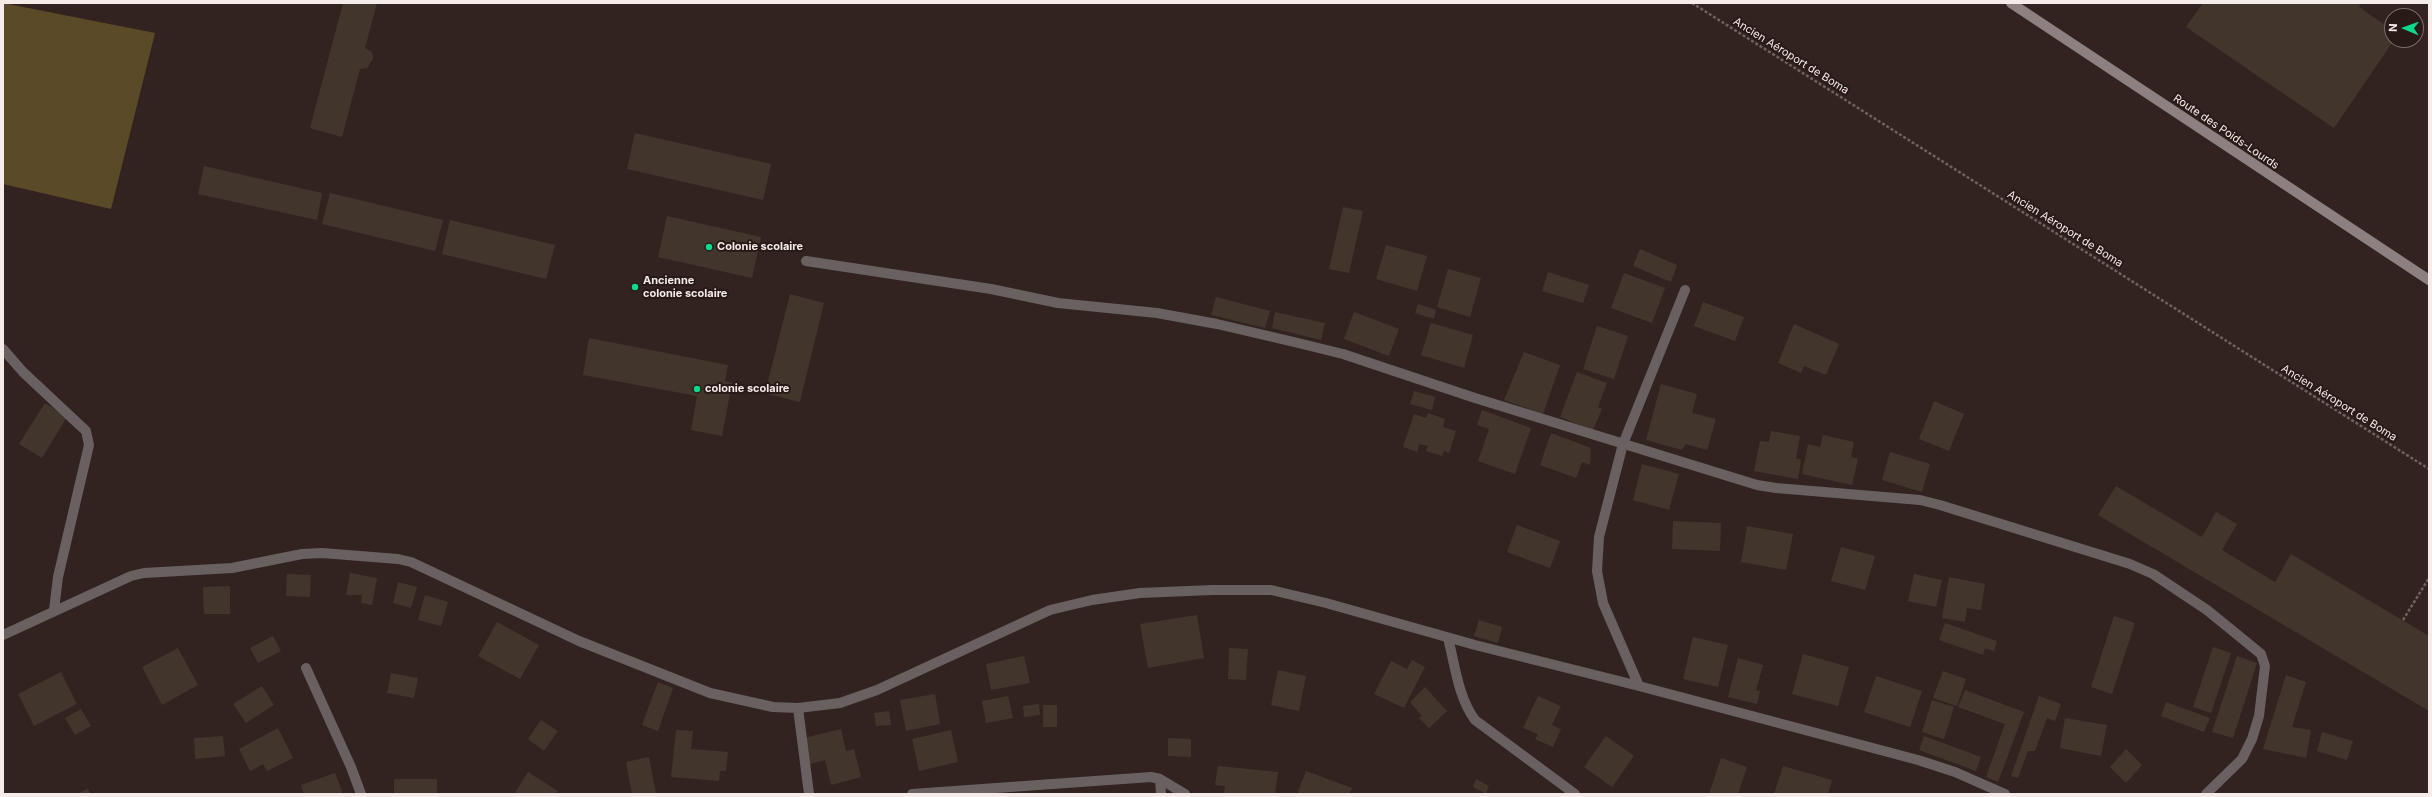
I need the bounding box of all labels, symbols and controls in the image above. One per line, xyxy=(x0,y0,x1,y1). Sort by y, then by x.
north arrow xyxy=(2384,8,2424,48)
street label: Ancien Aéroport de Boma xyxy=(1731,15,1851,97)
text: N xyxy=(2386,23,2400,32)
street label: Route des Poids-Lourds xyxy=(2171,92,2281,172)
street label: Ancien Aéroport de Boma xyxy=(2005,188,2125,270)
place label: Colonie scolaire xyxy=(717,240,803,254)
marker: Colonie scolaire xyxy=(704,242,714,252)
place label: Ancienne colonie scolaire xyxy=(643,274,727,300)
marker: Ancienne colonie scolaire xyxy=(630,282,640,292)
street label: Ancien Aéroport de Boma xyxy=(2279,362,2399,444)
place label: colonie scolaire xyxy=(705,382,789,396)
marker: colonie scolaire xyxy=(692,384,702,394)

